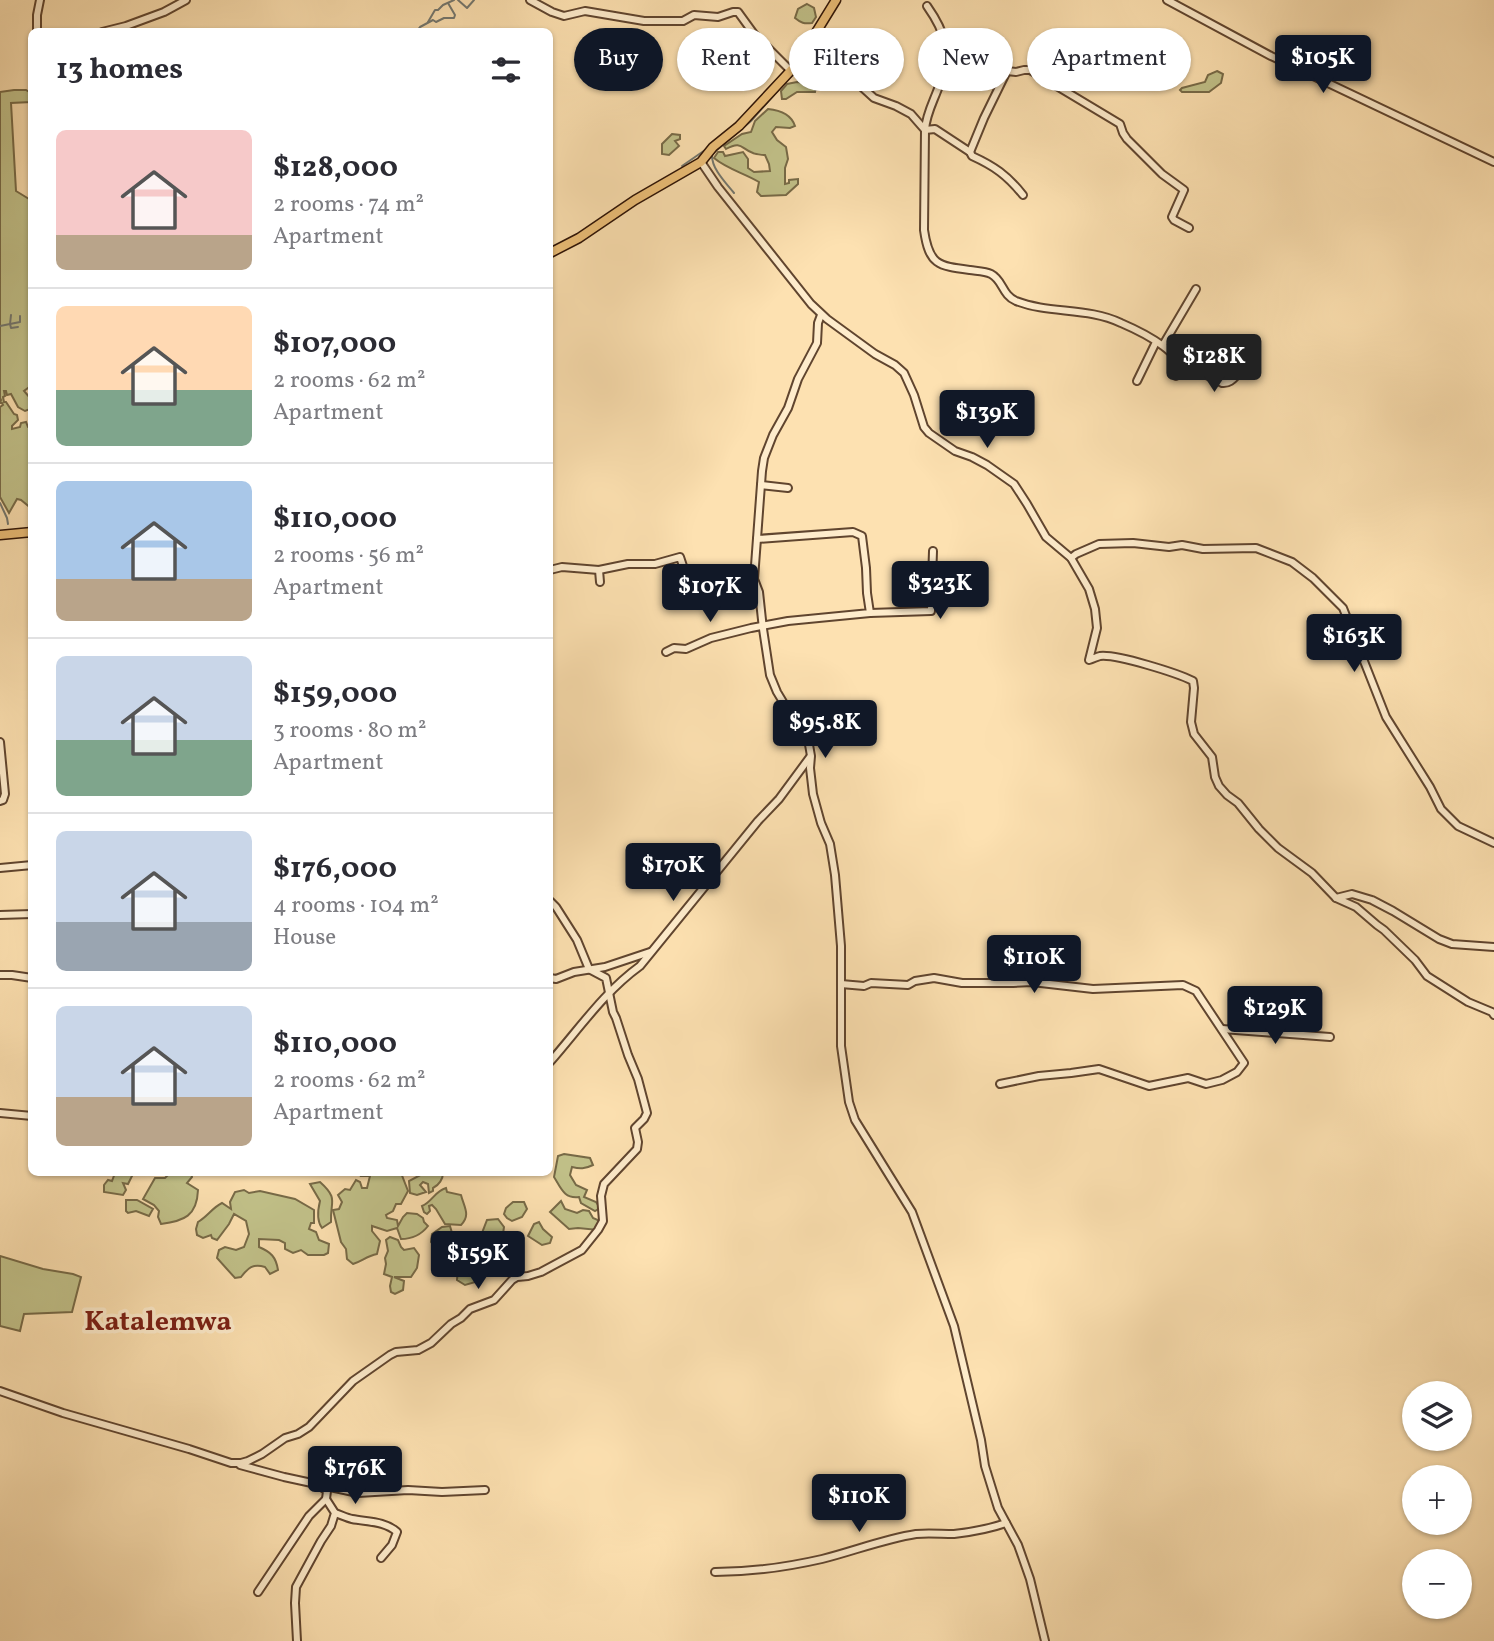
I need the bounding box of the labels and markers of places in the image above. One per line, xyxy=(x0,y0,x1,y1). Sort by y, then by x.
pin: $105K xyxy=(1274,36,1372,95)
pin: $128K xyxy=(1165,334,1263,394)
pin: $139K xyxy=(938,391,1036,450)
pin: $323K xyxy=(891,562,989,621)
pin: $107K xyxy=(661,564,759,624)
pin: $163K xyxy=(1305,614,1403,674)
pin: $95.8K xyxy=(768,700,882,760)
pin: $170K xyxy=(624,844,722,903)
pin: $110K xyxy=(985,936,1083,995)
pin: $129K xyxy=(1226,986,1324,1046)
pin: $159K xyxy=(429,1232,527,1291)
pin: $176K xyxy=(306,1446,404,1506)
pin: $110K xyxy=(810,1474,908,1534)

